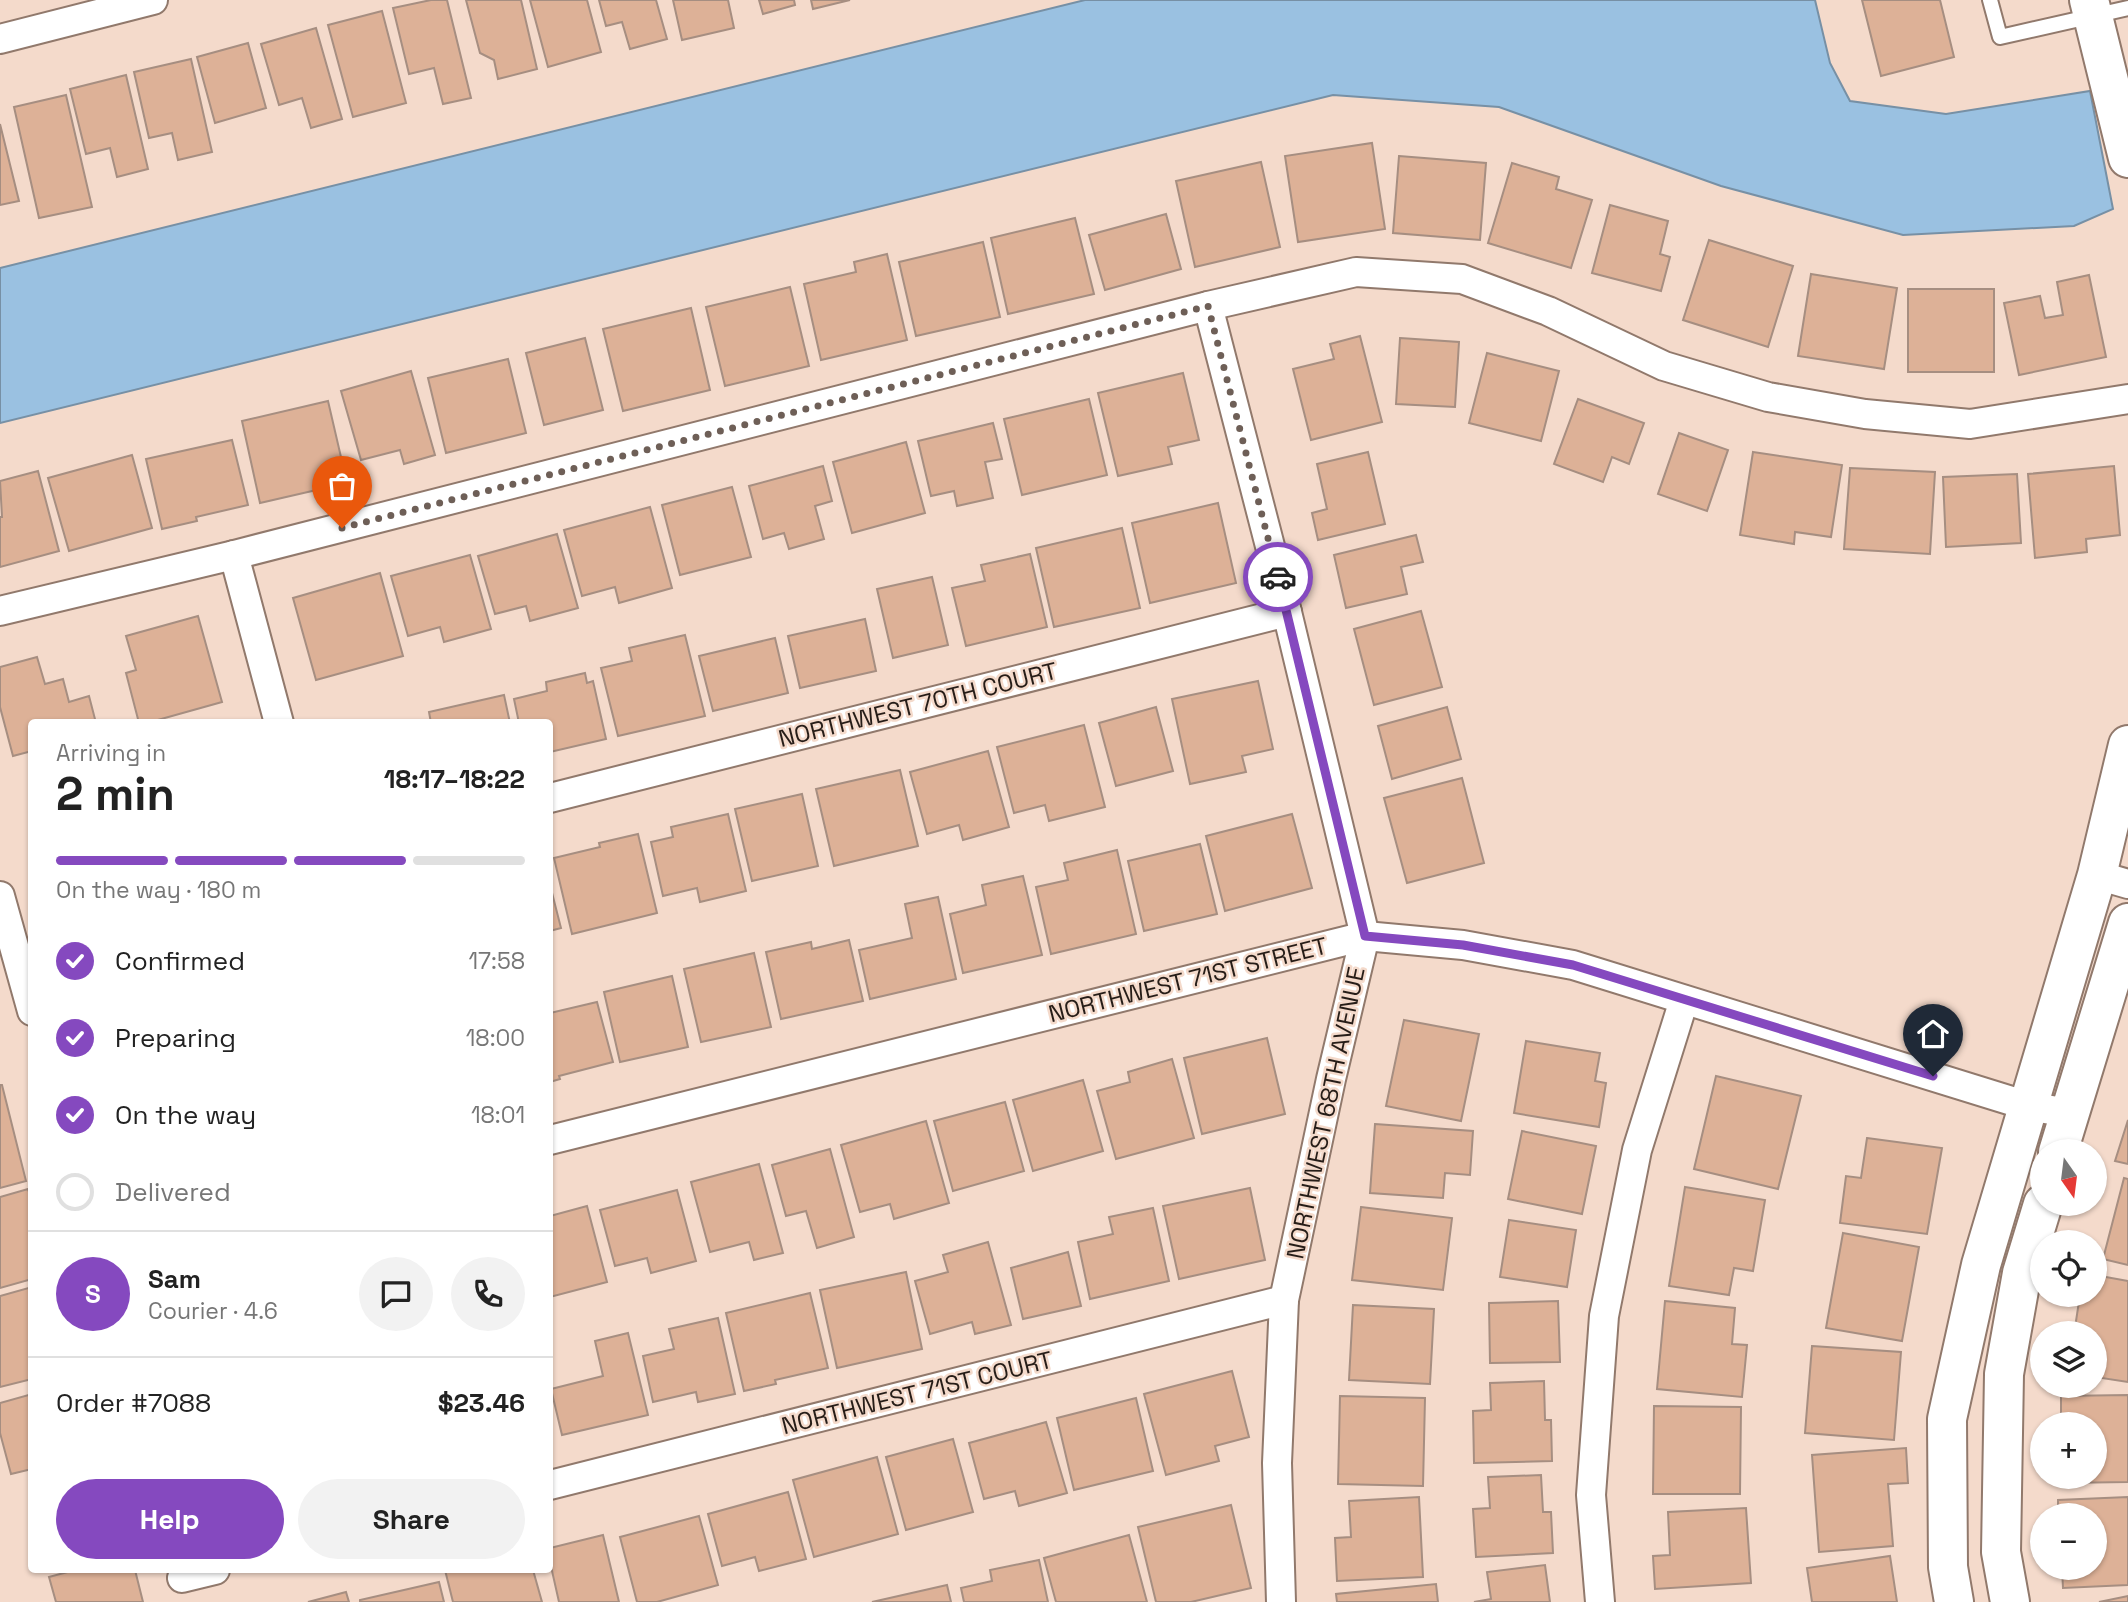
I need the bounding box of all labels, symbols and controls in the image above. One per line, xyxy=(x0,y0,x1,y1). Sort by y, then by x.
pin xyxy=(312,456,372,528)
icon: bag xyxy=(323,467,361,505)
courier xyxy=(1243,542,1313,612)
icon: car xyxy=(1259,558,1297,596)
street label: NORTHWEST 70TH COURT xyxy=(775,655,1060,754)
text: Arriving in xyxy=(56,738,166,768)
text: 18:17–18:22 xyxy=(384,762,525,796)
text: 2 min xyxy=(56,765,175,823)
text: On the way · 180 m xyxy=(56,875,261,905)
street label: NORTHWEST 71ST STREET xyxy=(1045,930,1331,1029)
icon: check xyxy=(56,942,94,980)
text: Confirmed xyxy=(115,944,245,978)
text: 17:58 xyxy=(468,946,525,976)
street label: NORTHWEST 68TH AVENUE xyxy=(1279,964,1372,1262)
pin xyxy=(1903,1004,1963,1076)
icon: home xyxy=(1914,1015,1952,1053)
icon: check xyxy=(56,1019,94,1057)
text: Preparing xyxy=(115,1021,236,1055)
text: 18:00 xyxy=(466,1023,525,1053)
icon: check xyxy=(56,1096,94,1134)
text: On the way xyxy=(115,1098,256,1132)
text: 18:01 xyxy=(471,1100,525,1130)
north arrow xyxy=(2030,1139,2107,1216)
map controls xyxy=(2030,1139,2107,1580)
text: Delivered xyxy=(115,1175,231,1209)
button: locate xyxy=(2030,1230,2107,1307)
button: chat xyxy=(359,1257,433,1331)
button: phone xyxy=(451,1257,525,1331)
text: Sam xyxy=(148,1262,201,1296)
text: S xyxy=(85,1277,101,1311)
text: Courier · 4.6 xyxy=(148,1296,278,1326)
button: layers xyxy=(2030,1321,2107,1398)
street label: NORTHWEST 71ST COURT xyxy=(778,1344,1056,1441)
text: Order #7088 xyxy=(56,1386,211,1420)
text: $23.46 xyxy=(438,1386,525,1420)
button: + xyxy=(2030,1412,2107,1489)
button: Help xyxy=(56,1479,284,1559)
button: Share xyxy=(298,1479,525,1559)
button: − xyxy=(2030,1503,2107,1580)

